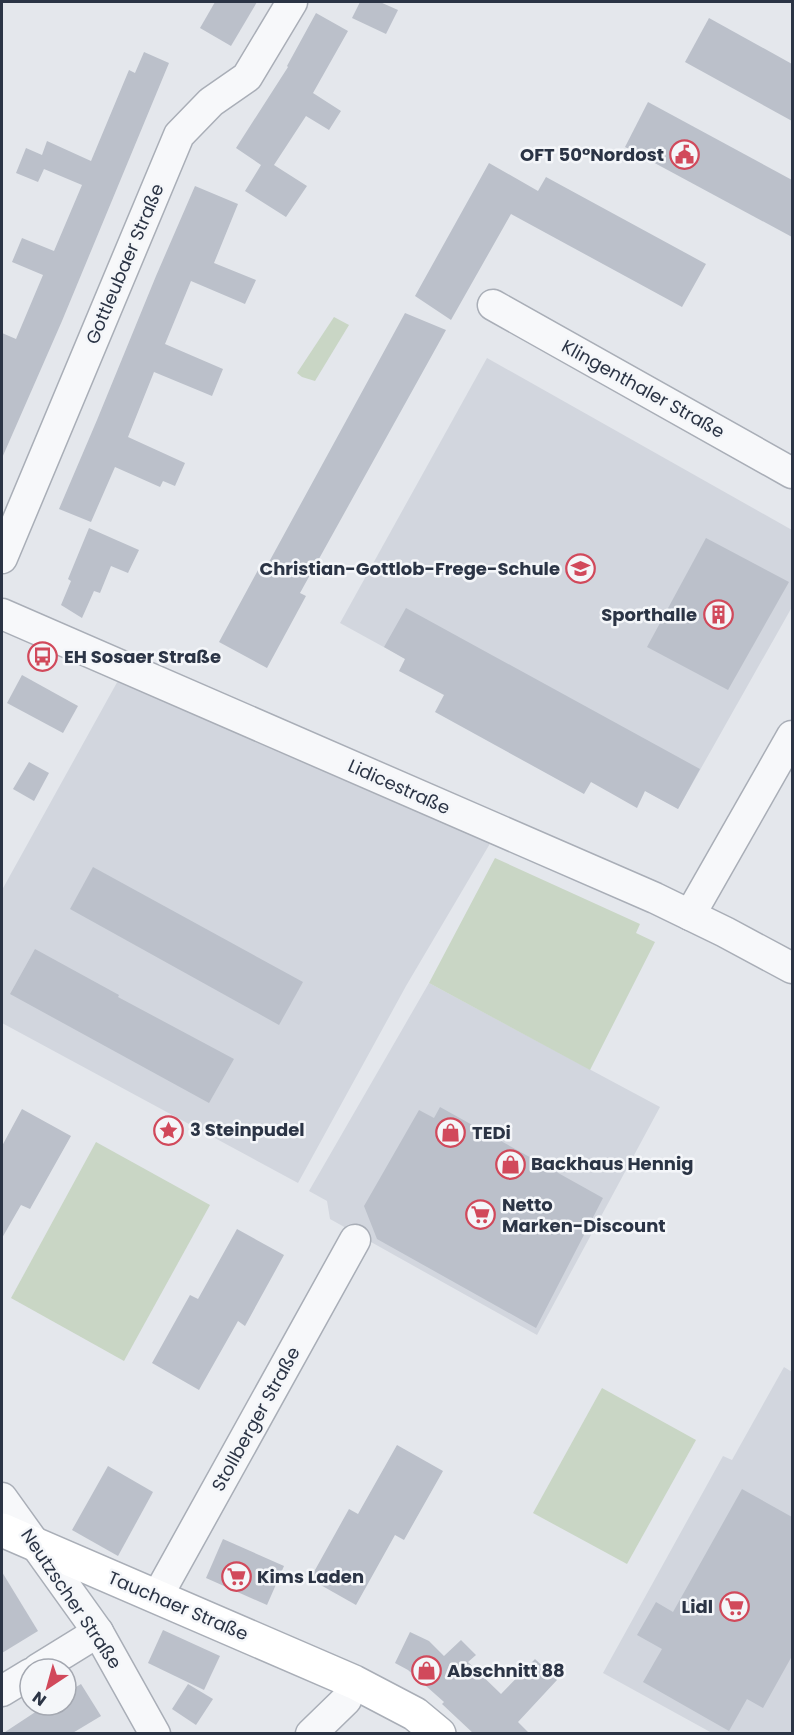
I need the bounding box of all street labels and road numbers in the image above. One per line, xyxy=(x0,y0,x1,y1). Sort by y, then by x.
street label: Gottleubaer Straße xyxy=(79,180,170,348)
street label: Klingenthaler Straße xyxy=(557,333,729,444)
street label: Lidicestraße xyxy=(344,753,454,820)
street label: Stollberger Straße xyxy=(205,1342,306,1496)
street label: Neutzscher Straße xyxy=(15,1524,128,1674)
street label: Tauchaer Straße xyxy=(104,1565,252,1646)

